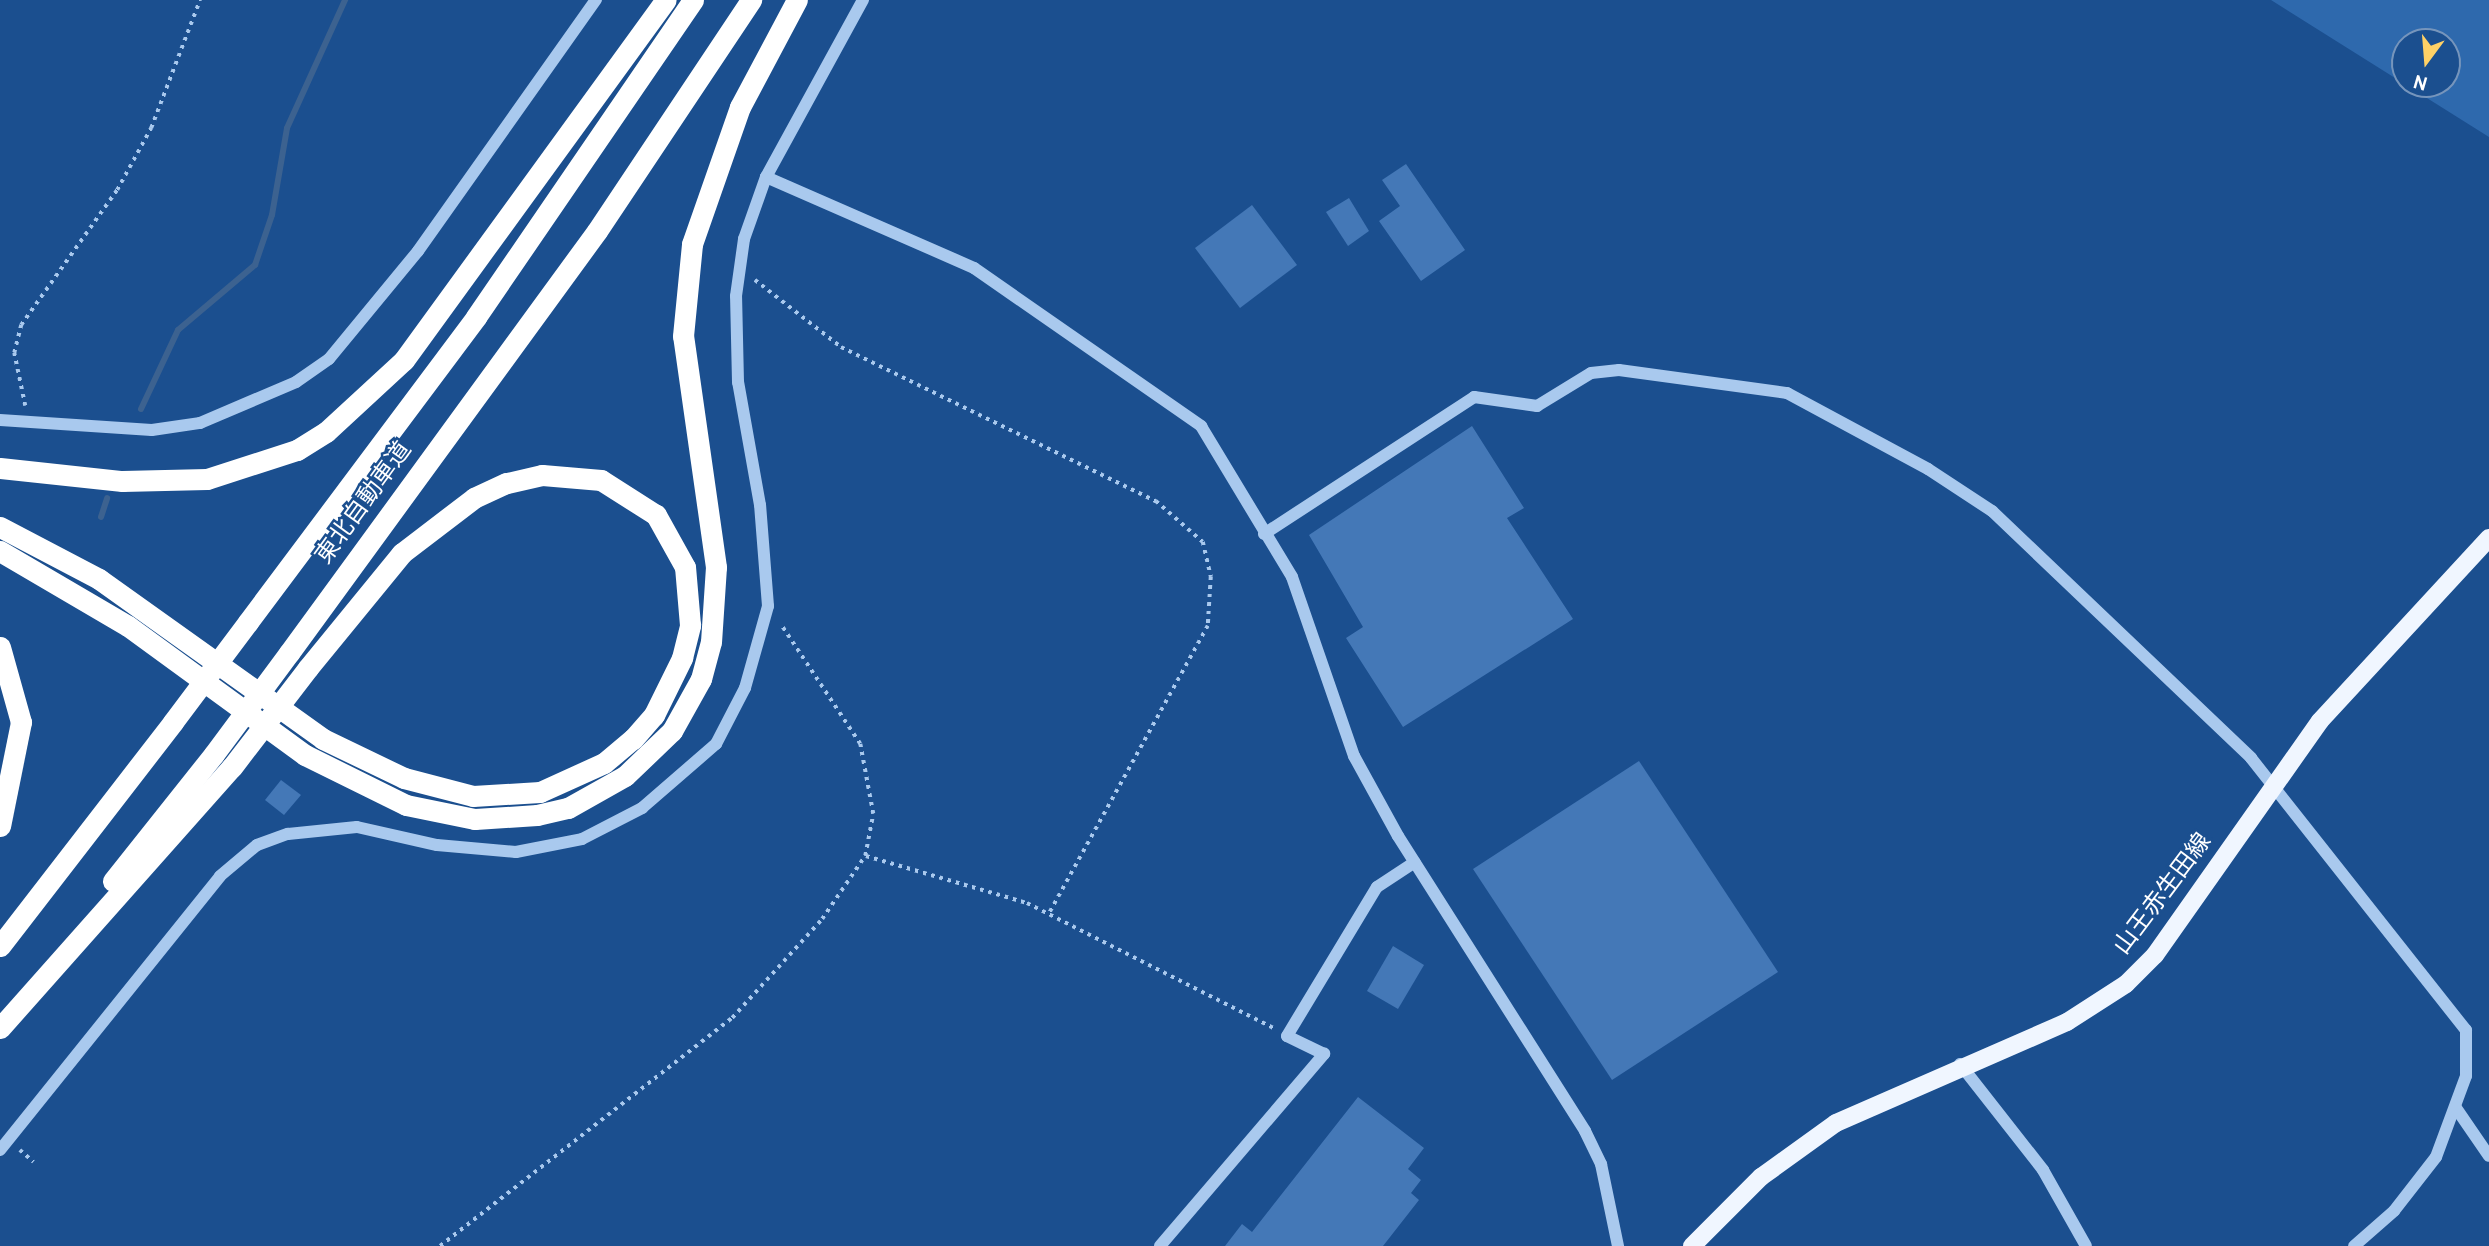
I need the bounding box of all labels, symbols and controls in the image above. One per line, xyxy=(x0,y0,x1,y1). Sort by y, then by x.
north arrow xyxy=(2391,28,2461,98)
text: N xyxy=(2411,68,2431,95)
street label: 東北自動車道 xyxy=(311,437,419,571)
street label: 山王赤生田線 xyxy=(2109,829,2219,961)

